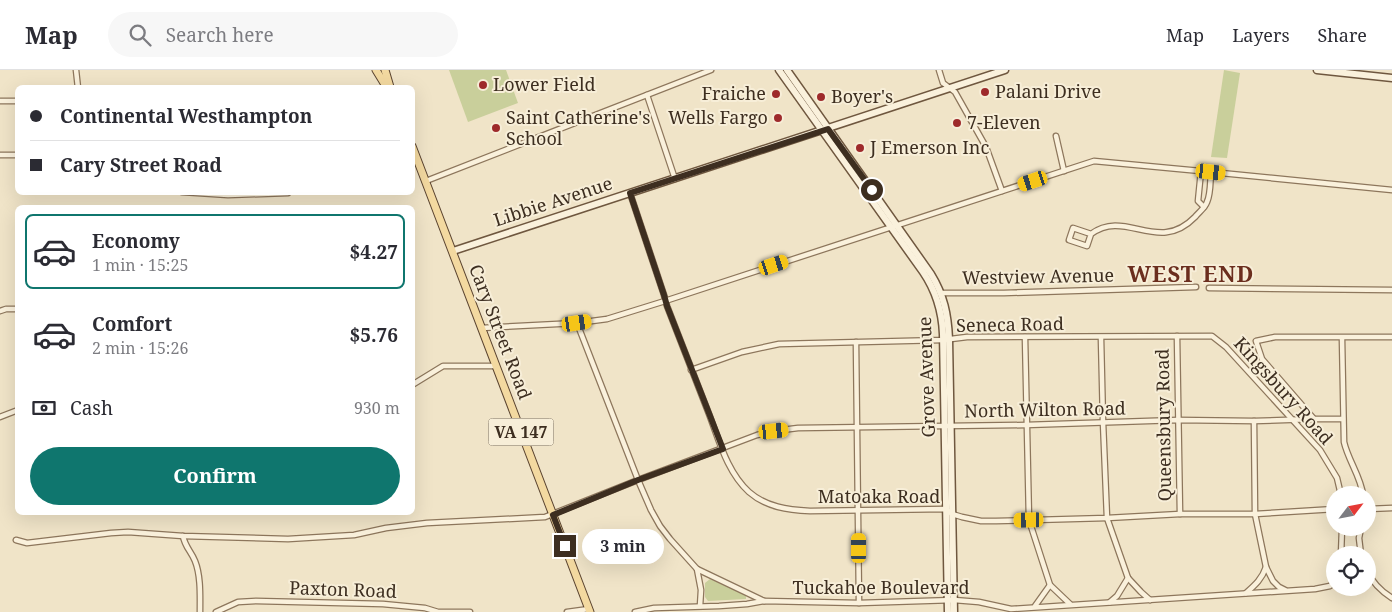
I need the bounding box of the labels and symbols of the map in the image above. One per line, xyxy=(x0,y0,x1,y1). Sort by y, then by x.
place label: Lower Field xyxy=(493,72,596,96)
marker: Lower Field xyxy=(477,79,489,91)
place label: Palani Drive xyxy=(995,79,1101,103)
place label: Fraiche xyxy=(701,81,766,105)
place label: Boyer's xyxy=(831,84,893,108)
marker: Palani Drive xyxy=(979,86,991,98)
marker: Fraiche xyxy=(770,88,782,100)
marker: Boyer's xyxy=(815,91,827,103)
place label: Saint Catherine's School xyxy=(506,105,650,150)
place label: Wells Fargo xyxy=(668,105,768,129)
place label: 7-Eleven xyxy=(967,110,1041,134)
marker: Wells Fargo xyxy=(772,112,784,124)
marker: 7-Eleven xyxy=(951,117,963,129)
marker: Saint Catherine's School xyxy=(490,122,502,134)
place label: J Emerson Inc xyxy=(869,135,989,159)
marker: J Emerson Inc xyxy=(854,142,866,154)
car xyxy=(1195,163,1226,181)
car xyxy=(1016,169,1049,193)
street label: Libbie Avenue xyxy=(490,171,615,232)
route start xyxy=(861,179,883,201)
car xyxy=(757,253,790,277)
district label: WEST END xyxy=(1128,258,1254,288)
street label: Cary Street Road xyxy=(464,261,538,403)
street label: Westview Avenue xyxy=(962,263,1114,289)
street label: Seneca Road xyxy=(956,311,1064,337)
car xyxy=(561,313,592,333)
street label: Grove Avenue xyxy=(912,316,940,438)
street label: Kingsbury Road xyxy=(1229,331,1338,449)
street label: Queensbury Road xyxy=(1150,348,1176,502)
street label: North Wilton Road xyxy=(964,396,1126,422)
road number: VA 147 xyxy=(488,418,554,446)
car xyxy=(758,422,789,440)
street label: Matoaka Road xyxy=(818,484,940,508)
north arrow xyxy=(1326,486,1376,536)
car xyxy=(1013,512,1044,528)
callout: 3 min xyxy=(582,528,665,564)
car xyxy=(851,533,866,563)
route end xyxy=(554,535,576,557)
street label: Paxton Road xyxy=(289,575,397,603)
street label: Tuckahoe Boulevard xyxy=(793,575,970,599)

